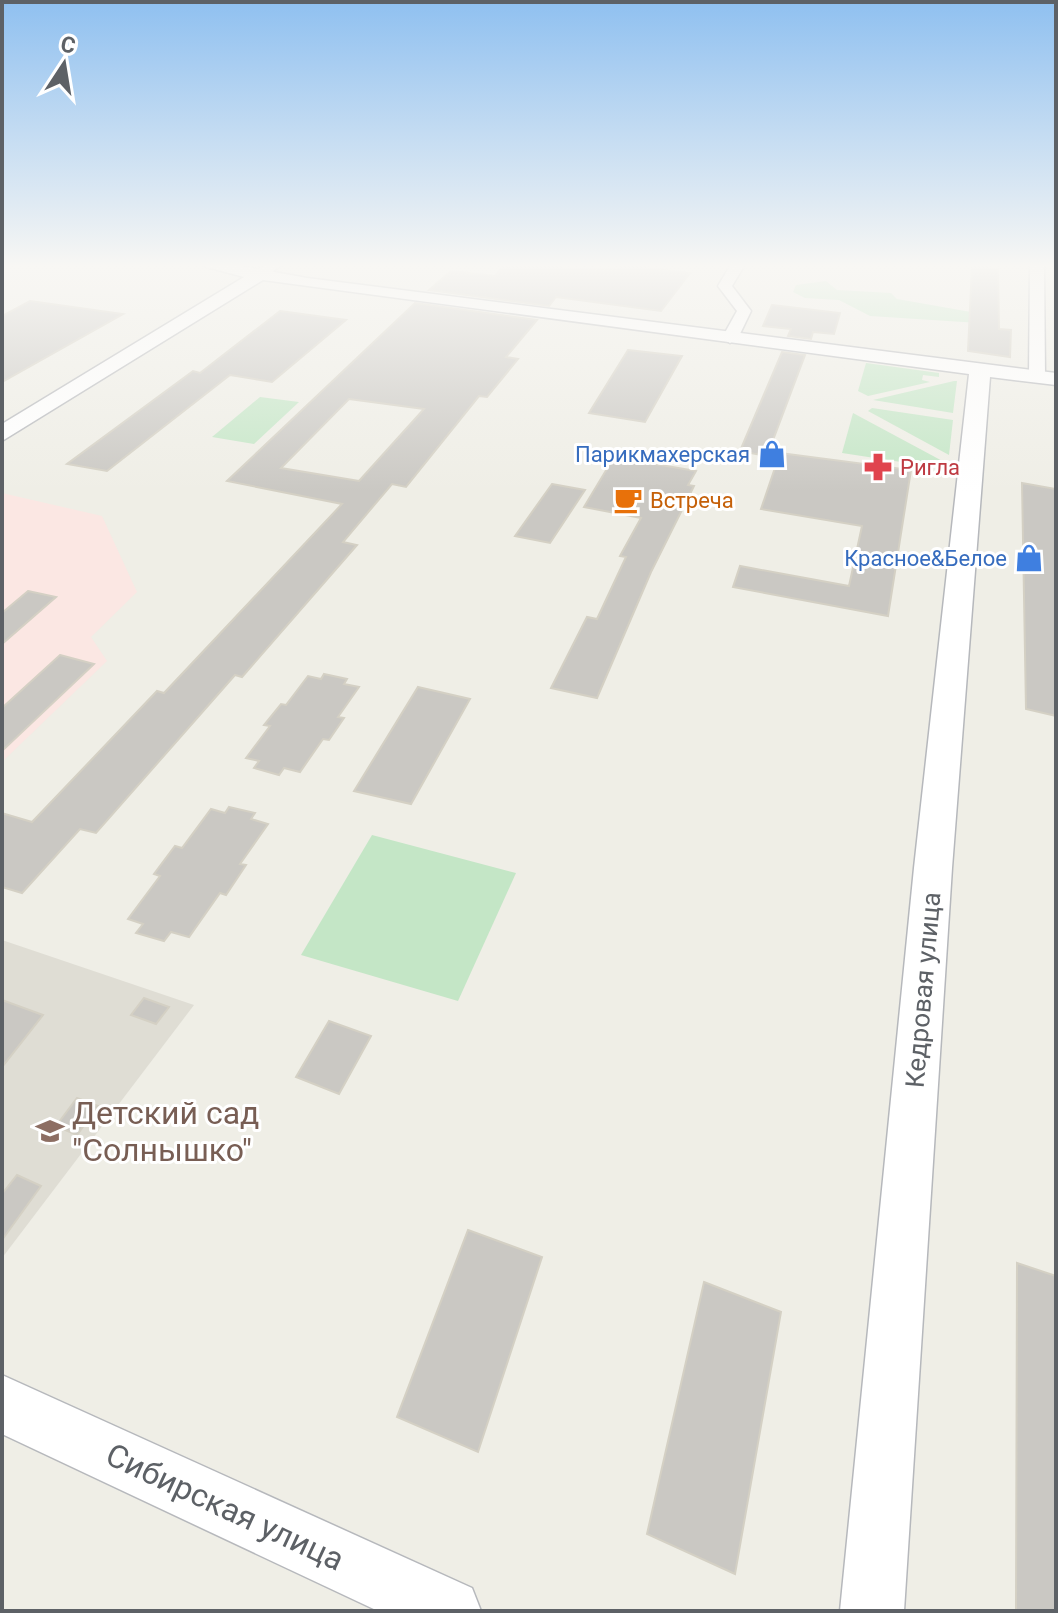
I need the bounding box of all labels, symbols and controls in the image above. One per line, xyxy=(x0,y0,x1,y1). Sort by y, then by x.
north arrow xyxy=(24,24,104,104)
text: С xyxy=(58,31,78,59)
shop icon: Парикмахерская xyxy=(757,439,787,469)
place label: Парикмахерская xyxy=(575,442,750,467)
pharmacy icon: Ригла xyxy=(863,452,893,482)
place label: Ригла xyxy=(900,455,960,480)
cafe icon: Встреча xyxy=(613,485,643,515)
place label: Встреча xyxy=(650,488,734,513)
shop icon: Красное&Белое xyxy=(1014,543,1044,573)
place label: Красное&Белое xyxy=(844,546,1007,571)
street label: Кедровая улица xyxy=(899,891,947,1089)
place label: Детский сад "Солнышко" xyxy=(72,1094,259,1169)
school or university icon: Детский сад "Солнышко" xyxy=(35,1116,65,1146)
street label: Сибирская улица xyxy=(100,1435,350,1579)

